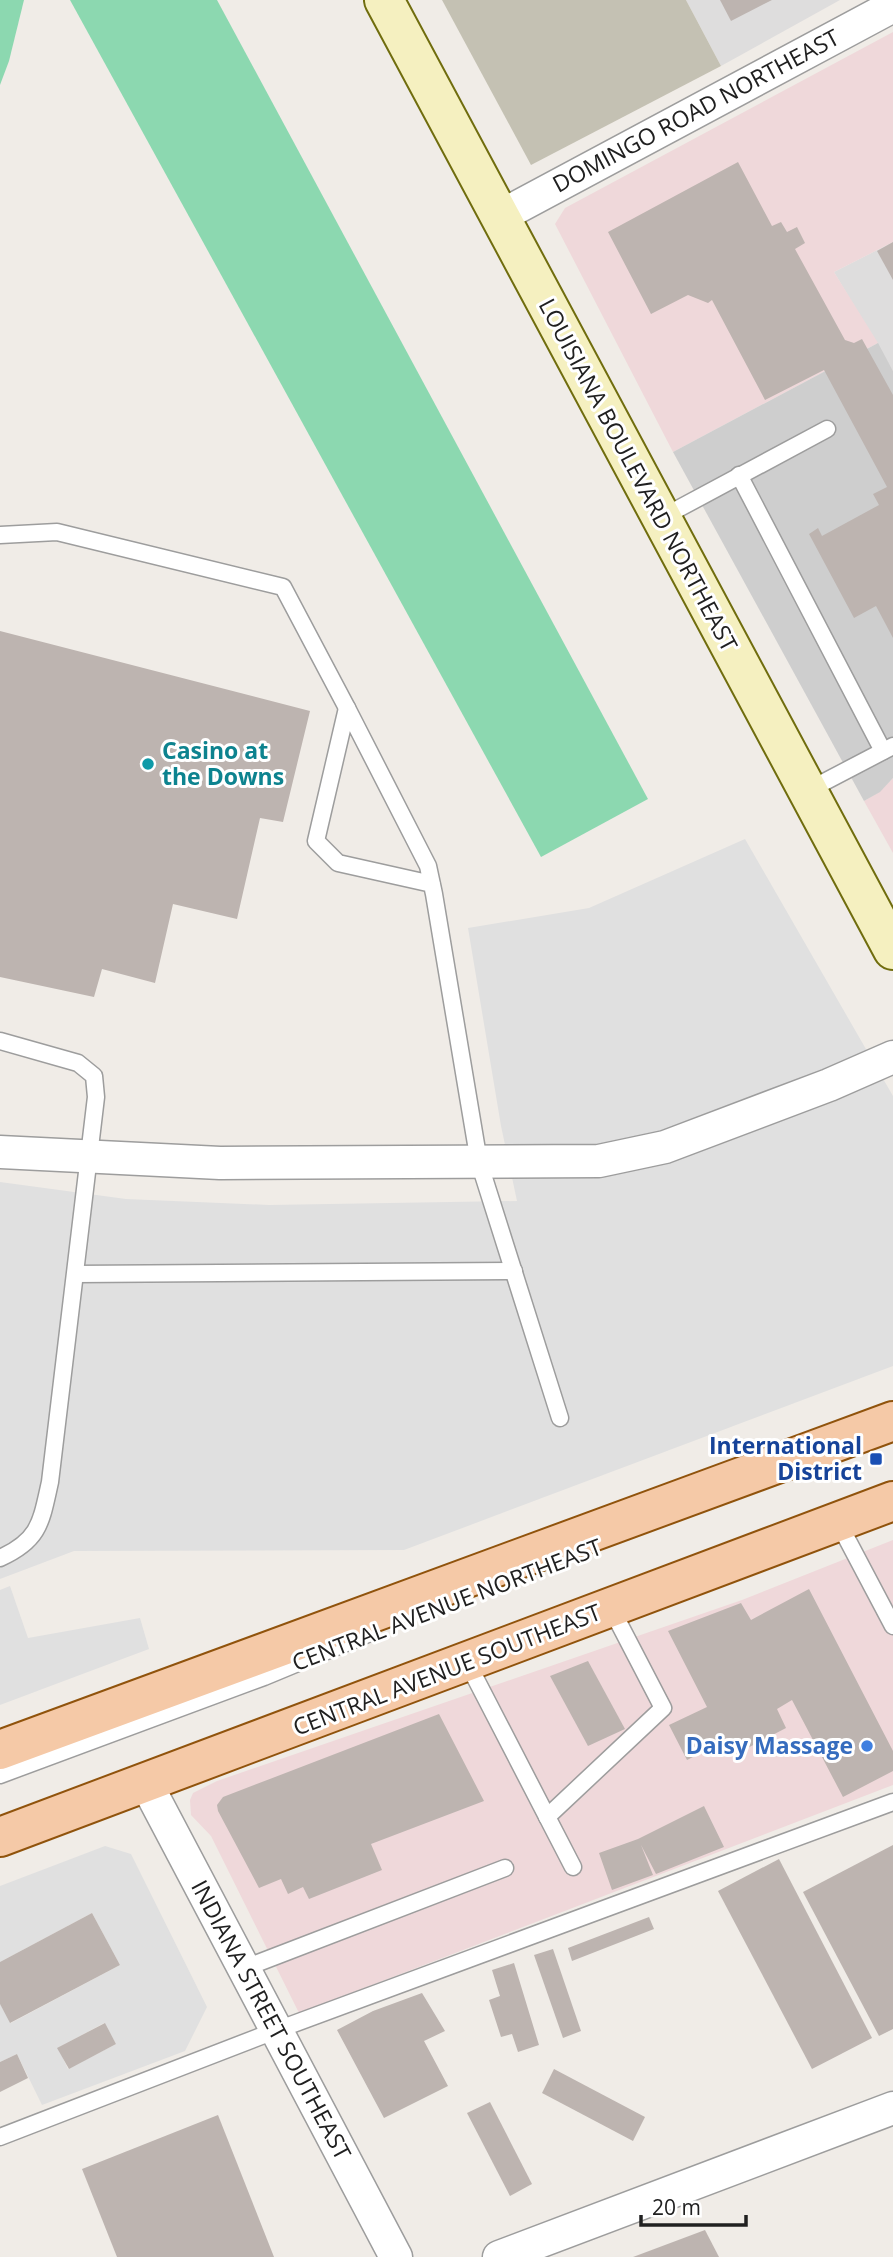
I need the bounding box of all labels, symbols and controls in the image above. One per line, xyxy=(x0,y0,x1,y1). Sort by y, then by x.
street label: DOMINGO ROAD NORTHEAST xyxy=(547,21,845,199)
street label: LOUISIANA BOULEVARD NORTHEAST xyxy=(532,292,746,657)
place label: Casino at the Downs xyxy=(162,734,284,792)
marker: Casino at the Downs xyxy=(140,756,156,772)
place label: International District xyxy=(709,1429,862,1487)
marker: International District xyxy=(868,1451,884,1467)
street label: CENTRAL AVENUE NORTHEAST xyxy=(287,1530,606,1678)
street label: CENTRAL AVENUE SOUTHEAST xyxy=(288,1595,605,1743)
place label: Daisy Massage xyxy=(686,1729,853,1761)
marker: Daisy Massage xyxy=(859,1738,875,1754)
street label: INDIANA STREET SOUTHEAST xyxy=(184,1874,359,2165)
scale bar xyxy=(641,2184,746,2228)
text: 20 m xyxy=(652,2193,701,2221)

